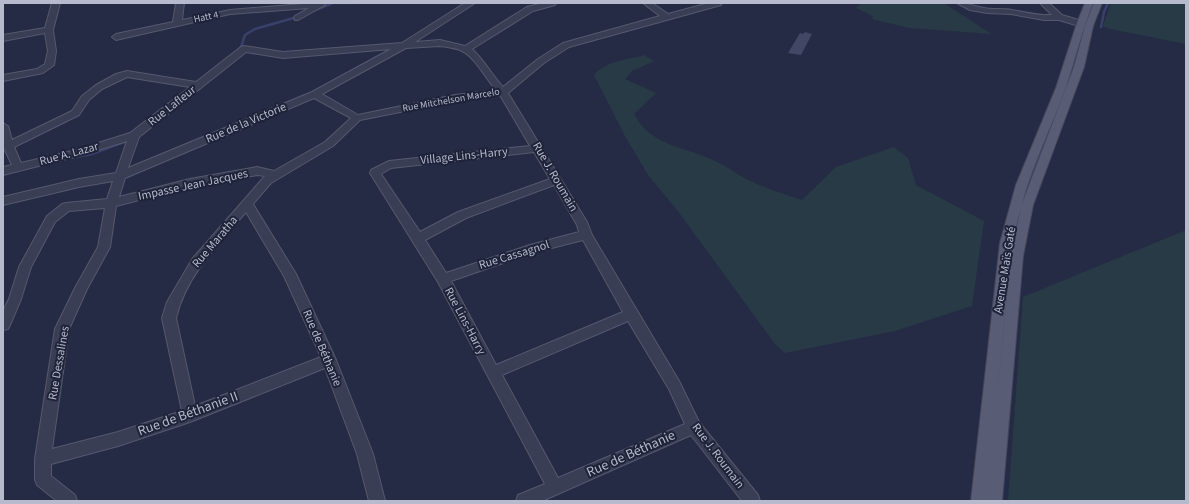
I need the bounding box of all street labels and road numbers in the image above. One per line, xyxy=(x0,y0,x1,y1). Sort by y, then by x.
street label: Hatt 4 xyxy=(192,8,220,26)
street label: Rue Lafleur xyxy=(144,81,200,130)
street label: Rue Mitchelson Marcelo xyxy=(401,85,501,115)
street label: Rue de la Victorie xyxy=(203,98,289,148)
street label: Rue A. Lazar xyxy=(38,138,101,170)
street label: Rue J. Roumain xyxy=(528,139,582,215)
street label: Village Lins-Harry xyxy=(419,143,509,169)
street label: Impasse Jean Jacques xyxy=(137,165,249,205)
street label: Rue Maratha xyxy=(188,212,242,272)
street label: Avenue Maïs Gaté xyxy=(990,225,1020,315)
street label: Rue Cassagnol xyxy=(477,236,551,274)
street label: Rue Lins-Harry xyxy=(440,284,490,358)
street label: Rue de Béthanie xyxy=(298,307,346,389)
street label: Rue Dessalines xyxy=(44,325,74,401)
street label: Rue de Béthanie II xyxy=(135,387,241,441)
street label: Rue J. Roumain xyxy=(688,420,748,492)
street label: Rue de Béthanie xyxy=(583,425,679,483)

